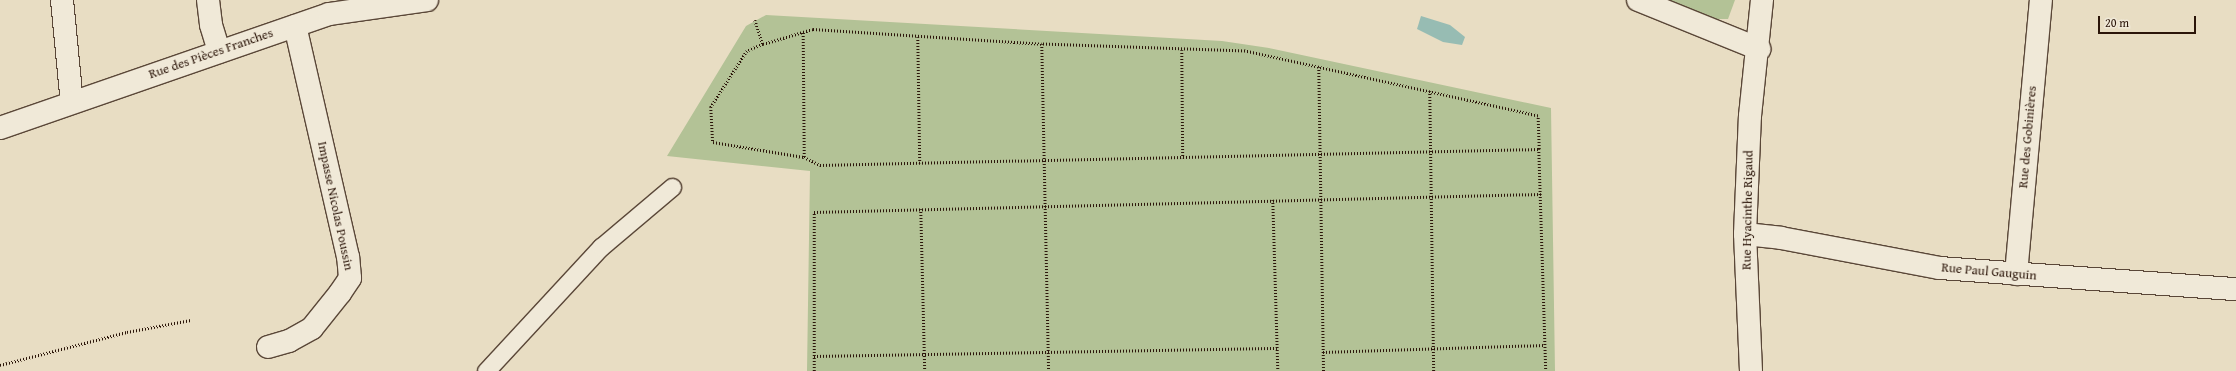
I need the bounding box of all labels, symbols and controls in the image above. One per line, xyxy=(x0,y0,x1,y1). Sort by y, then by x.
scale bar xyxy=(2100,8,2198,34)
text: 20 m xyxy=(2105,14,2129,31)
street label: Rue des Pièces Franches xyxy=(147,25,275,83)
street label: Rue des Gobinières xyxy=(2016,85,2040,189)
street label: Impasse Nicolas Poussin xyxy=(314,140,356,272)
street label: Rue Hyacinthe Rigaud xyxy=(1739,150,1757,270)
street label: Rue Paul Gauguin xyxy=(1941,260,2037,284)

